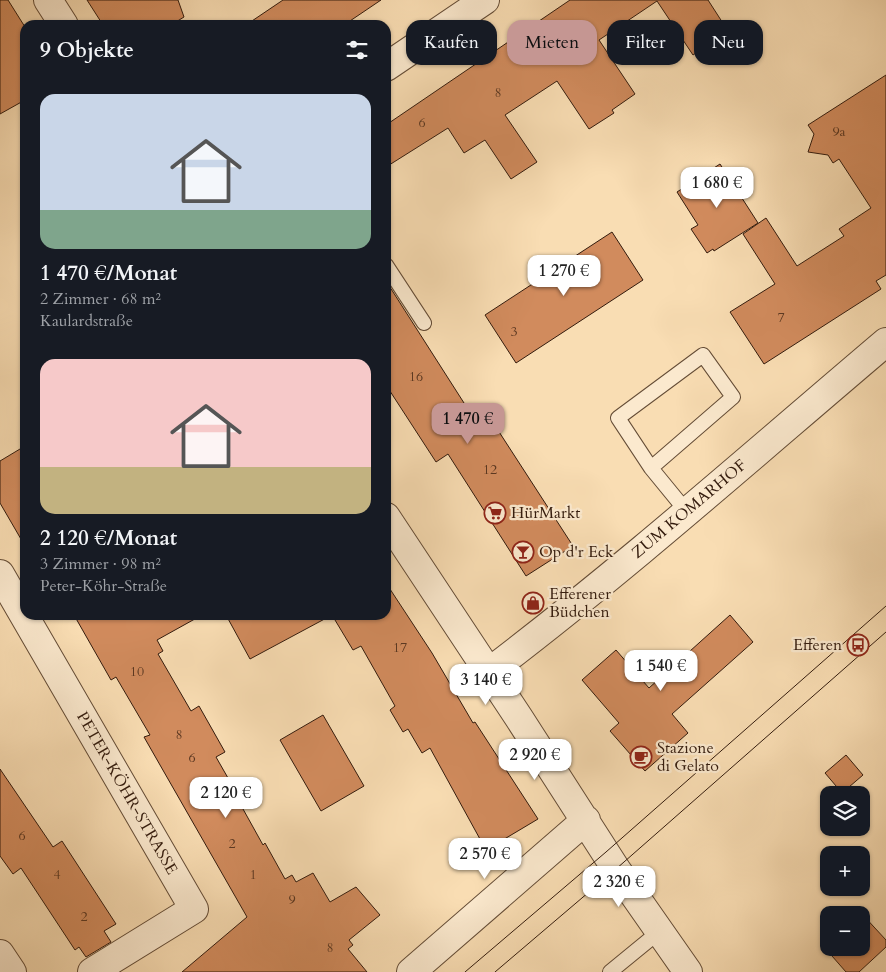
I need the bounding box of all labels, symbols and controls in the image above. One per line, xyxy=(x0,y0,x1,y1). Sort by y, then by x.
chip: Kaufen xyxy=(406,20,497,65)
chip: Mieten xyxy=(507,20,597,65)
chip: Filter xyxy=(607,20,684,65)
chip: Neu xyxy=(694,20,763,65)
text: 9 Objekte xyxy=(40,36,134,65)
icon: filters xyxy=(343,36,371,64)
house number: 8 xyxy=(494,83,502,102)
house number: 6 xyxy=(418,113,426,132)
house number: 9a xyxy=(832,122,846,141)
icon: home xyxy=(161,126,251,216)
pin: 1 680 € xyxy=(671,166,763,209)
text: 1 680 € xyxy=(692,172,742,194)
pin: 1 270 € xyxy=(518,254,610,297)
text: 1 470 €/Monat xyxy=(40,259,177,288)
text: 1 270 € xyxy=(539,260,589,282)
text: 2 Zimmer · 68 m² xyxy=(40,288,161,310)
house number: 7 xyxy=(777,308,785,327)
text: Kaulardstraße xyxy=(40,310,133,332)
house number: 3 xyxy=(510,322,518,341)
house number: 16 xyxy=(409,367,423,386)
icon: home xyxy=(161,391,251,481)
pin: 1 470 € xyxy=(422,402,514,445)
text: 1 470 € xyxy=(443,408,493,430)
street label: ZUM KOMARHOF xyxy=(627,454,751,564)
house number: 12 xyxy=(483,460,497,479)
supermarket icon: HürMarkt xyxy=(483,501,507,525)
place label: HürMarkt xyxy=(511,502,580,524)
text: 2 120 €/Monat xyxy=(40,524,177,553)
bar icon: Op d'r Eck xyxy=(511,540,535,564)
place label: Op d'r Eck xyxy=(539,541,614,563)
text: 3 Zimmer · 98 m² xyxy=(40,553,161,575)
text: Peter-Köhr-Straße xyxy=(40,575,167,597)
place label: Efferener Büdchen xyxy=(549,583,611,623)
shop icon: Efferener Büdchen xyxy=(521,591,545,615)
bus stop icon: Efferen xyxy=(846,633,870,657)
place label: Efferen xyxy=(793,634,842,656)
house number: 17 xyxy=(393,638,407,657)
pin: 1 540 € xyxy=(615,650,707,692)
text: 1 540 € xyxy=(636,655,686,677)
house number: 10 xyxy=(130,662,144,681)
pin: 3 140 € xyxy=(440,664,532,706)
text: 3 140 € xyxy=(461,669,511,691)
street label: PETER-KÖHR-STRASSE xyxy=(71,708,183,879)
house number: 8 xyxy=(175,725,183,744)
place label: Stazione di Gelato xyxy=(657,737,719,777)
pin: 2 920 € xyxy=(489,738,581,781)
text: 2 920 € xyxy=(510,744,560,766)
cafe icon: Stazione di Gelato xyxy=(629,745,653,769)
house number: 6 xyxy=(188,748,196,767)
pin: 2 120 € xyxy=(180,776,272,819)
text: 2 120 € xyxy=(201,782,251,804)
map controls xyxy=(820,786,870,956)
button: layers xyxy=(820,786,870,836)
house number: 6 xyxy=(18,826,26,845)
house number: 2 xyxy=(228,834,236,853)
pin: 2 570 € xyxy=(439,838,531,880)
text: 2 570 € xyxy=(460,843,510,865)
button: + xyxy=(820,846,870,896)
house number: 4 xyxy=(53,865,61,884)
house number: 1 xyxy=(249,865,257,884)
pin: 2 320 € xyxy=(573,866,665,908)
text: 2 320 € xyxy=(594,871,644,893)
house number: 9 xyxy=(288,890,296,909)
button: − xyxy=(820,906,870,956)
house number: 2 xyxy=(80,907,88,926)
house number: 8 xyxy=(326,938,334,957)

